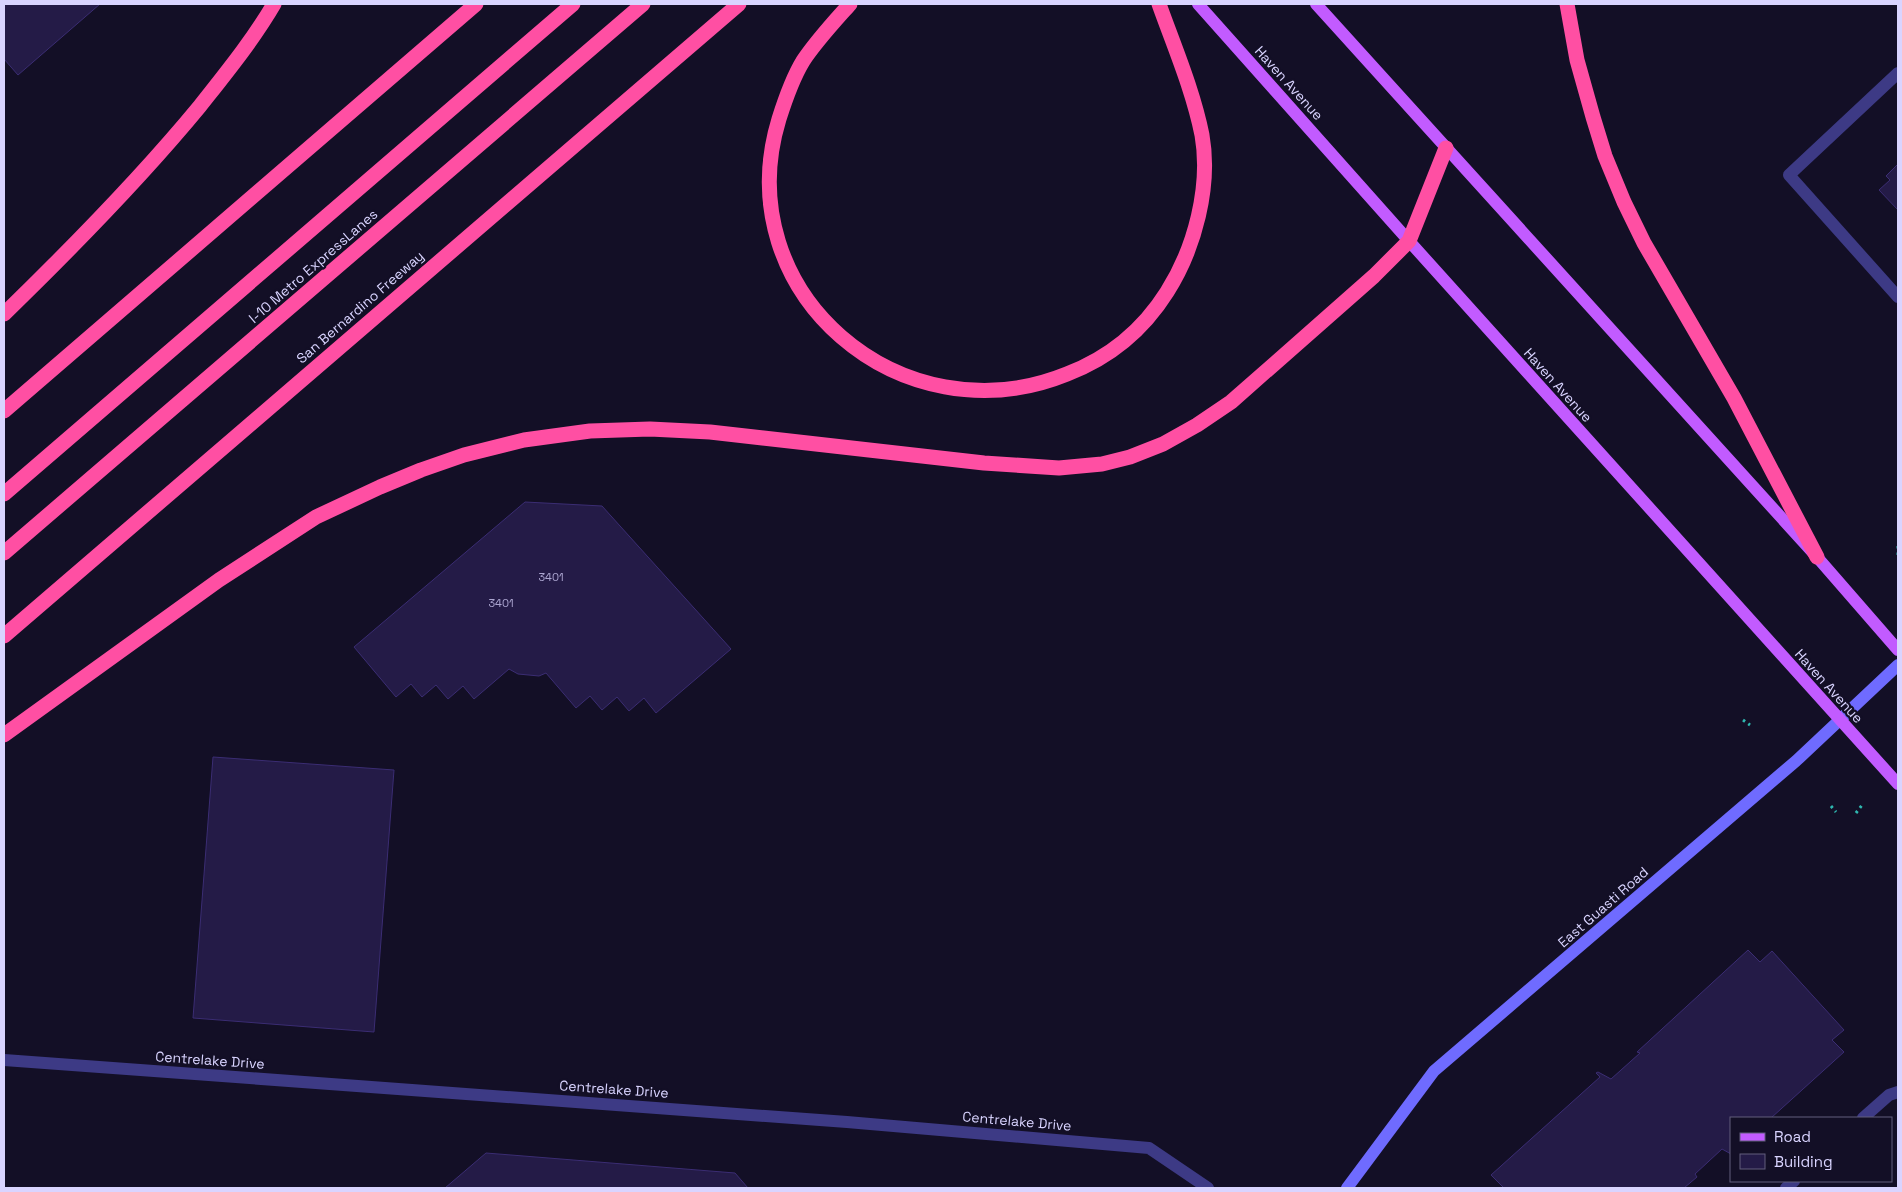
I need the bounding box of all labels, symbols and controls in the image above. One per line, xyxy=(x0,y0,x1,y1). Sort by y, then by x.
street label: Haven Avenue xyxy=(1251,42,1327,124)
street label: I-10 Metro ExpressLanes xyxy=(245,205,381,327)
street label: San Bernardino Freeway xyxy=(293,247,427,367)
street label: Haven Avenue xyxy=(1520,344,1596,426)
house number: 3401 xyxy=(538,570,564,584)
house number: 3401 xyxy=(488,596,514,610)
street label: Haven Avenue xyxy=(1791,645,1867,727)
street label: East Guasti Road xyxy=(1554,863,1652,951)
street label: Centrelake Drive xyxy=(155,1047,265,1073)
street label: Centrelake Drive xyxy=(559,1076,669,1102)
street label: Centrelake Drive xyxy=(962,1107,1072,1135)
legend xyxy=(1730,1117,1892,1182)
text: Road xyxy=(1774,1127,1811,1146)
text: Building xyxy=(1774,1152,1833,1171)

